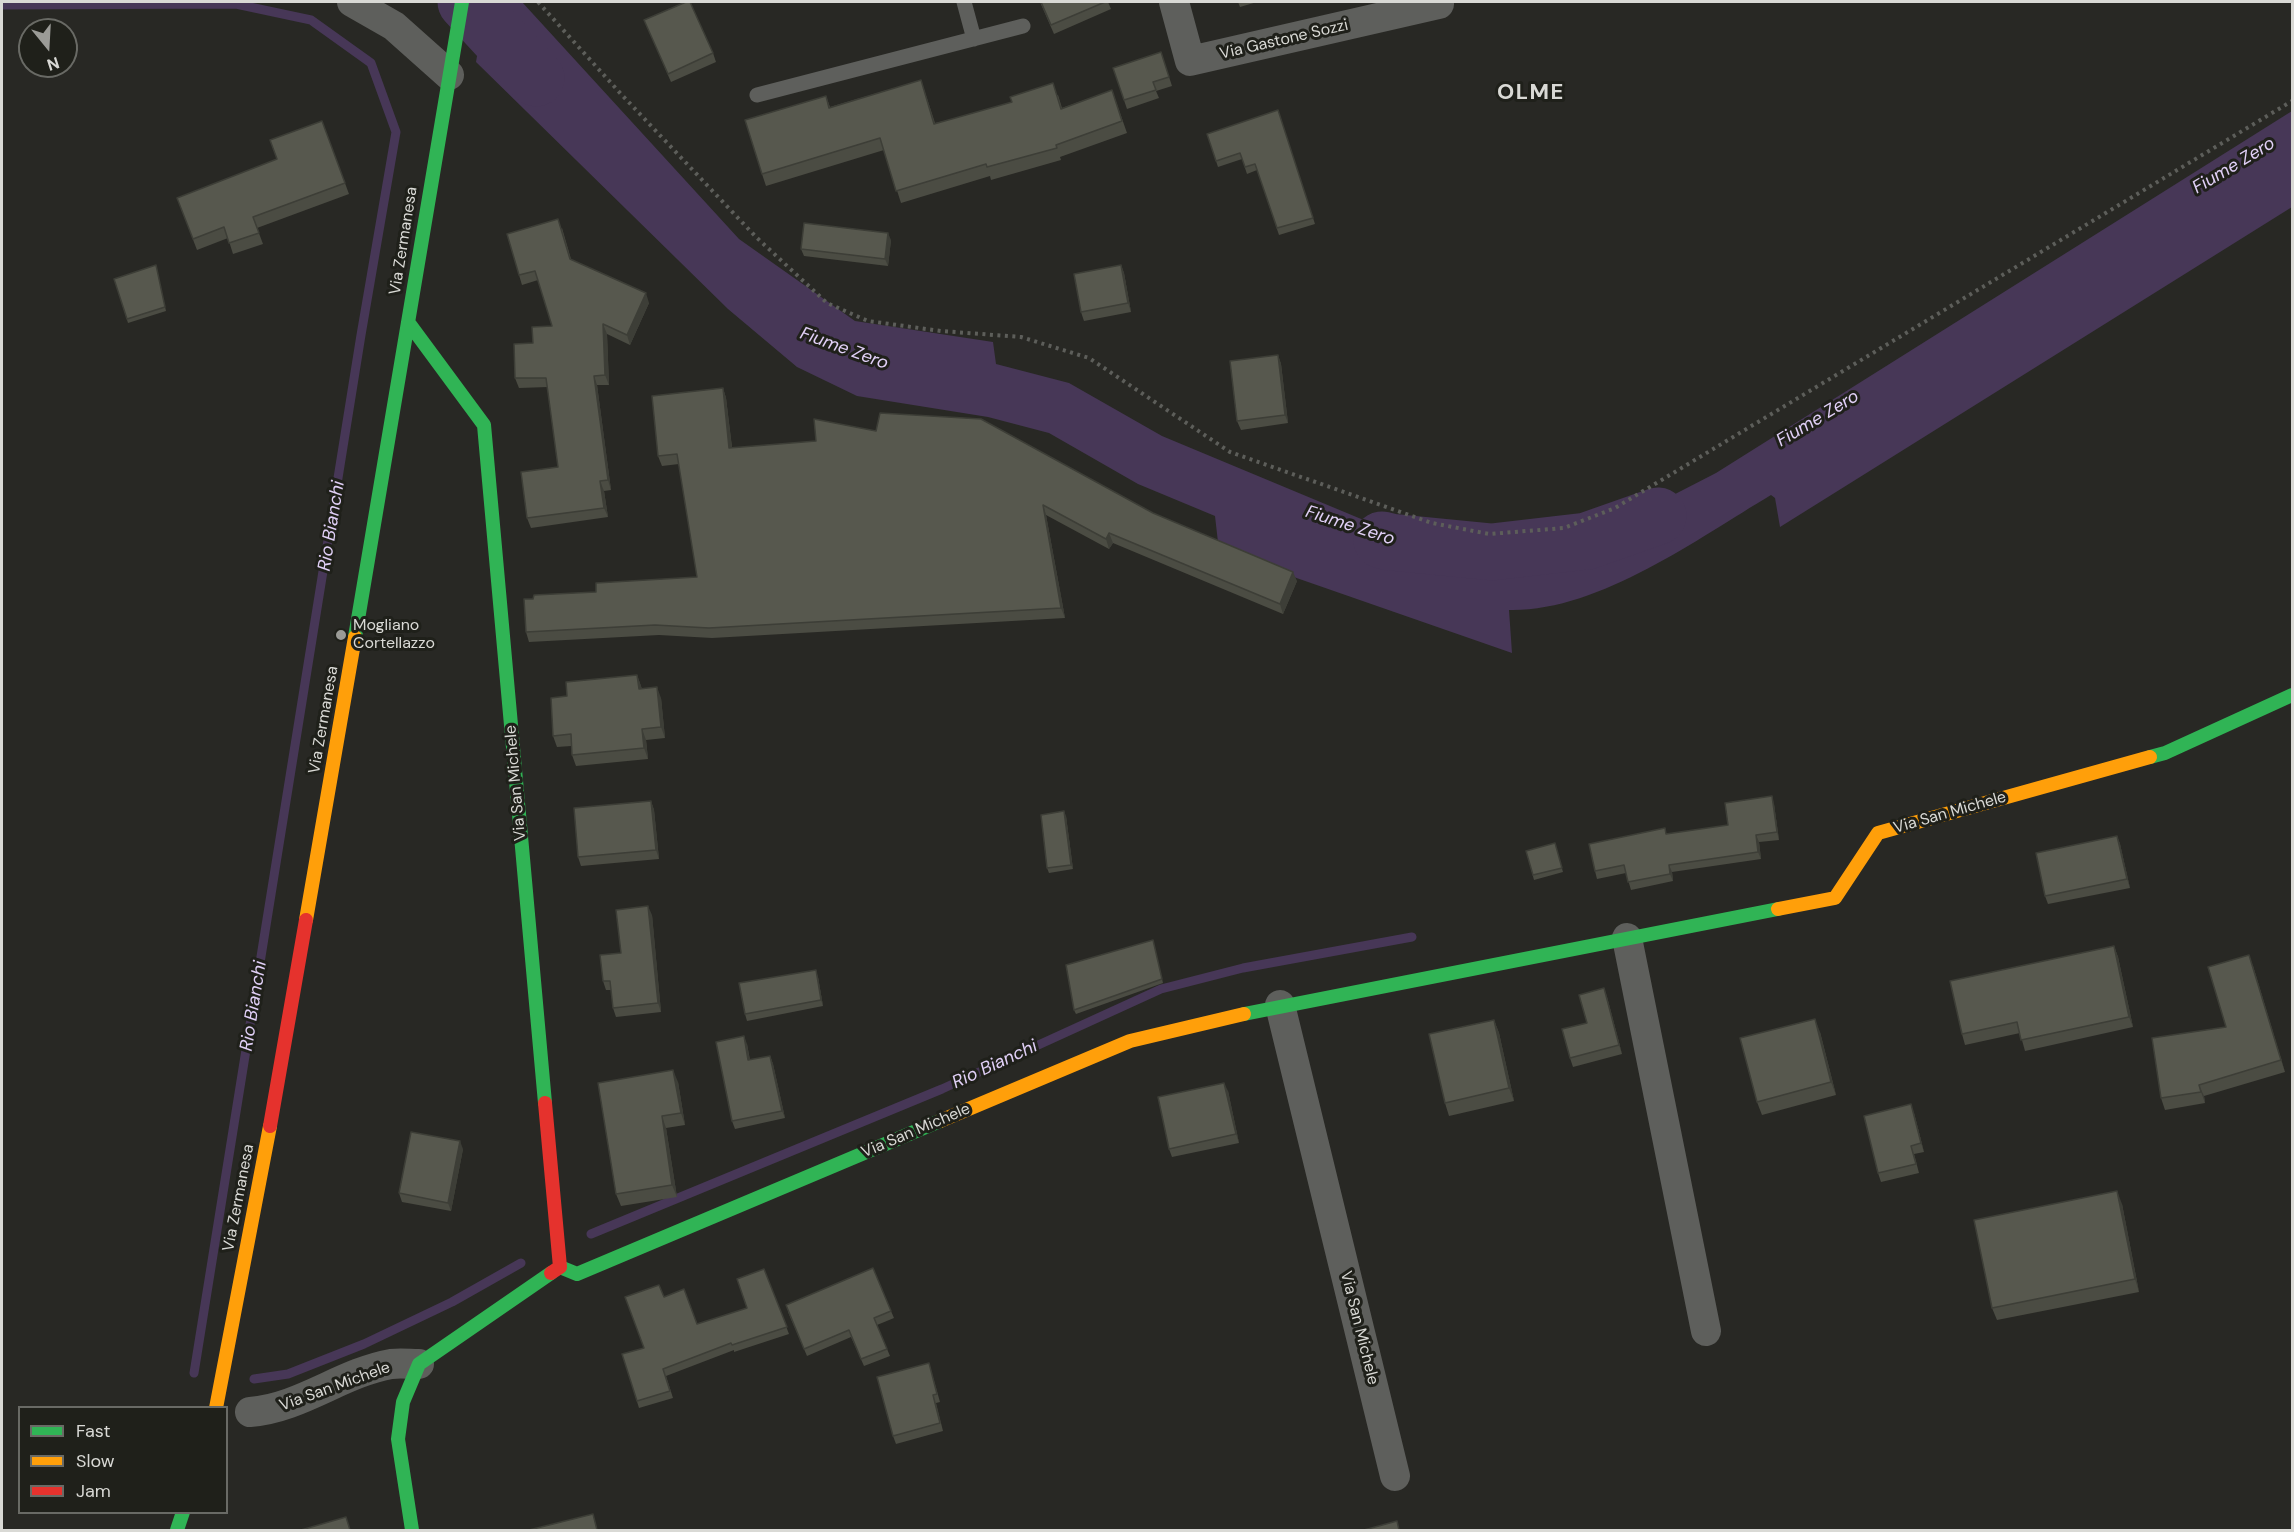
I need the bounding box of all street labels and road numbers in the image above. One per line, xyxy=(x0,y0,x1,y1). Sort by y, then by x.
street label: Via Gastone Sozzi xyxy=(1218,16,1350,64)
street label: Via Zermanesa xyxy=(386,186,422,296)
street label: Via Zermanesa xyxy=(305,665,343,775)
street label: Via San Michele xyxy=(501,724,531,842)
street label: Via San Michele xyxy=(1891,788,2009,838)
street label: Via San Michele xyxy=(859,1099,973,1163)
street label: Via Zermanesa xyxy=(219,1143,259,1253)
street label: Via San Michele xyxy=(1336,1269,1382,1387)
street label: Via San Michele xyxy=(277,1358,393,1416)

